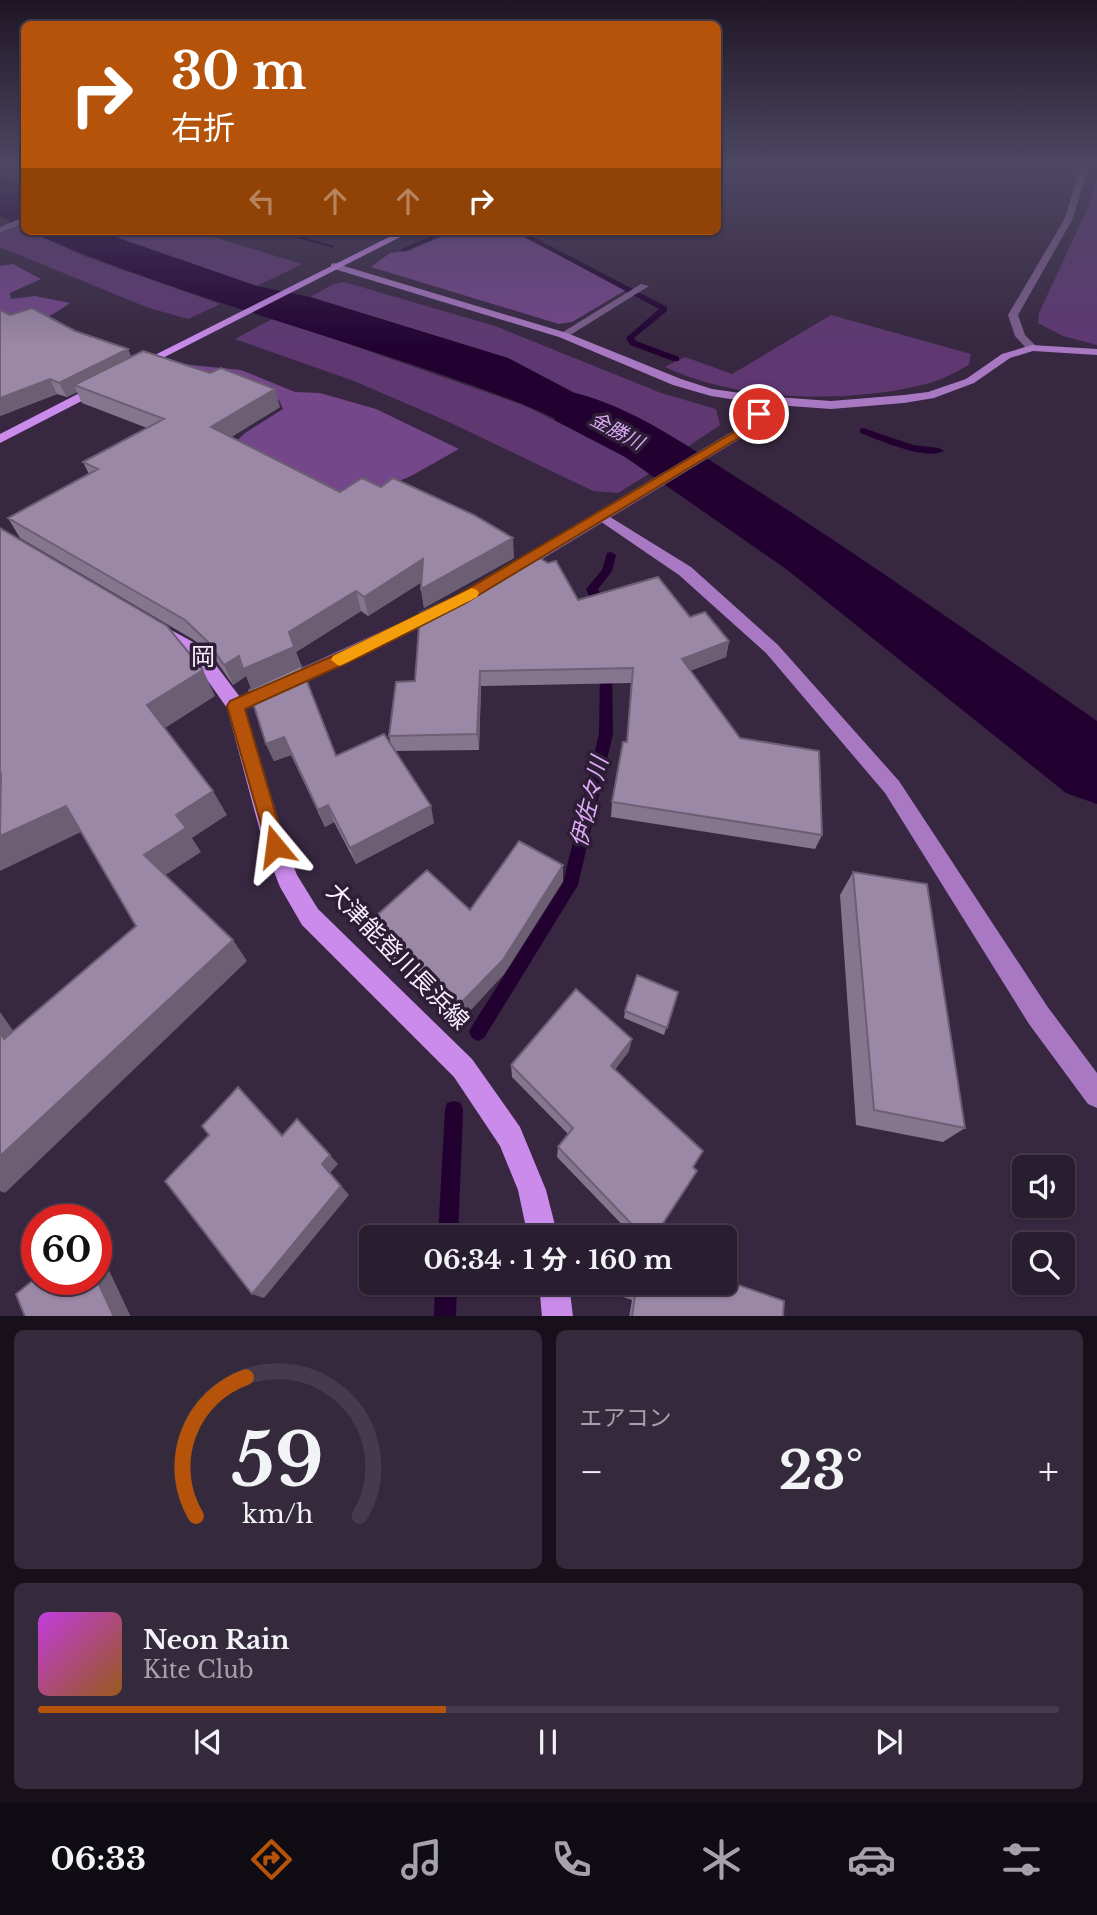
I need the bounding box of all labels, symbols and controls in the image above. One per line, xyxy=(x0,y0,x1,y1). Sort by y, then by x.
text: 30 m xyxy=(171,41,306,102)
icon: right xyxy=(56,49,147,140)
text: 右折 xyxy=(171,108,235,148)
icon: left xyxy=(243,182,281,220)
icon: ahead xyxy=(316,182,354,220)
icon: ahead xyxy=(389,182,427,220)
icon: right xyxy=(462,182,500,220)
pin xyxy=(729,384,789,444)
icon: arrive xyxy=(740,395,778,433)
water label: 金勝川 xyxy=(586,407,649,455)
district label: 岡 xyxy=(191,642,215,671)
water label: 伊佐々川 xyxy=(564,751,614,850)
position arrow xyxy=(238,809,312,883)
street label: 大津能登川長浜線 xyxy=(321,877,475,1035)
map controls xyxy=(1012,1155,1075,1295)
button: sound xyxy=(1012,1155,1075,1218)
speed limit sign: 60 xyxy=(21,1204,112,1295)
button: search xyxy=(1012,1232,1075,1295)
text: 06:34 · 1 分 · 160 m xyxy=(423,1244,673,1276)
text: エアコン xyxy=(580,1404,672,1432)
text: 59 xyxy=(232,1415,324,1506)
text: 23° xyxy=(779,1439,863,1503)
text: − xyxy=(580,1448,604,1495)
text: + xyxy=(1038,1448,1059,1495)
text: km/h xyxy=(242,1498,313,1529)
text: Neon Rain xyxy=(143,1624,289,1656)
text: Kite Club xyxy=(143,1656,254,1684)
icon: previous xyxy=(189,1723,227,1761)
icon: pause xyxy=(529,1723,567,1761)
icon: next xyxy=(870,1723,908,1761)
icon: directions xyxy=(247,1835,296,1884)
icon: music xyxy=(397,1835,446,1884)
icon: phone xyxy=(547,1835,596,1884)
icon: climate xyxy=(697,1835,746,1884)
icon: car xyxy=(847,1835,896,1884)
icon: filters xyxy=(997,1835,1046,1884)
text: 06:33 xyxy=(51,1839,146,1879)

